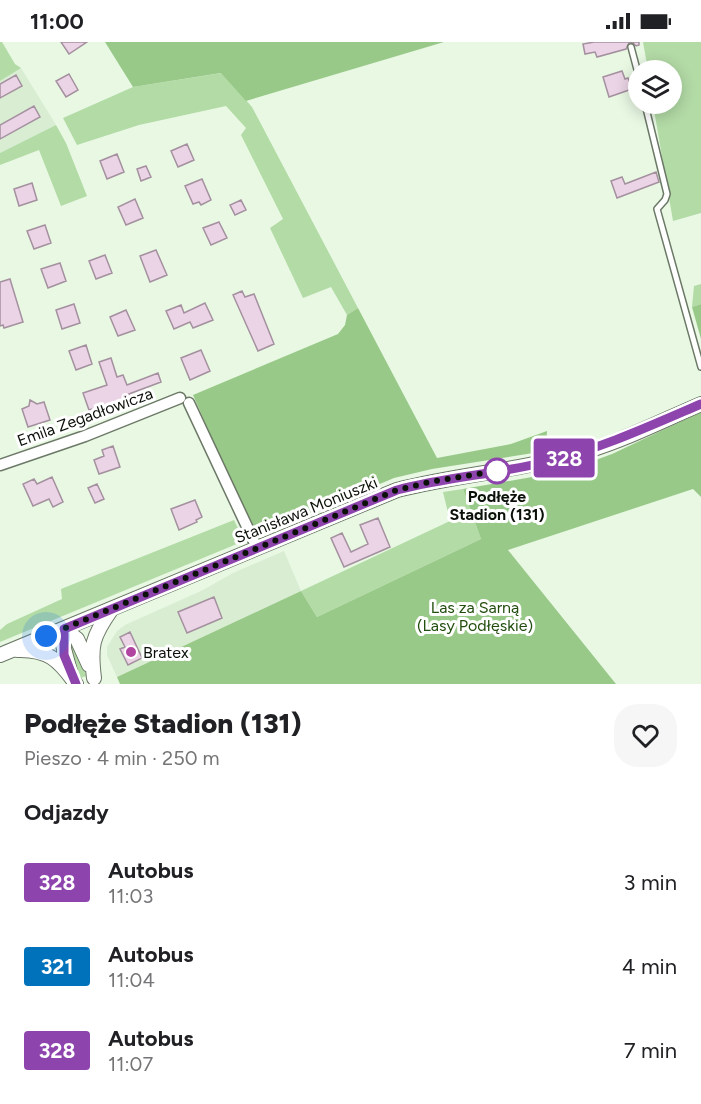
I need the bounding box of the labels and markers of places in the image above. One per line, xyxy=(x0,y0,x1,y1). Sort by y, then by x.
marker: Podłęże Stadion (131) xyxy=(484,458,510,484)
place label: Podłęże Stadion (131) xyxy=(449,487,545,524)
place label: Bratex xyxy=(143,643,189,662)
marker: Bratex xyxy=(124,645,138,659)

